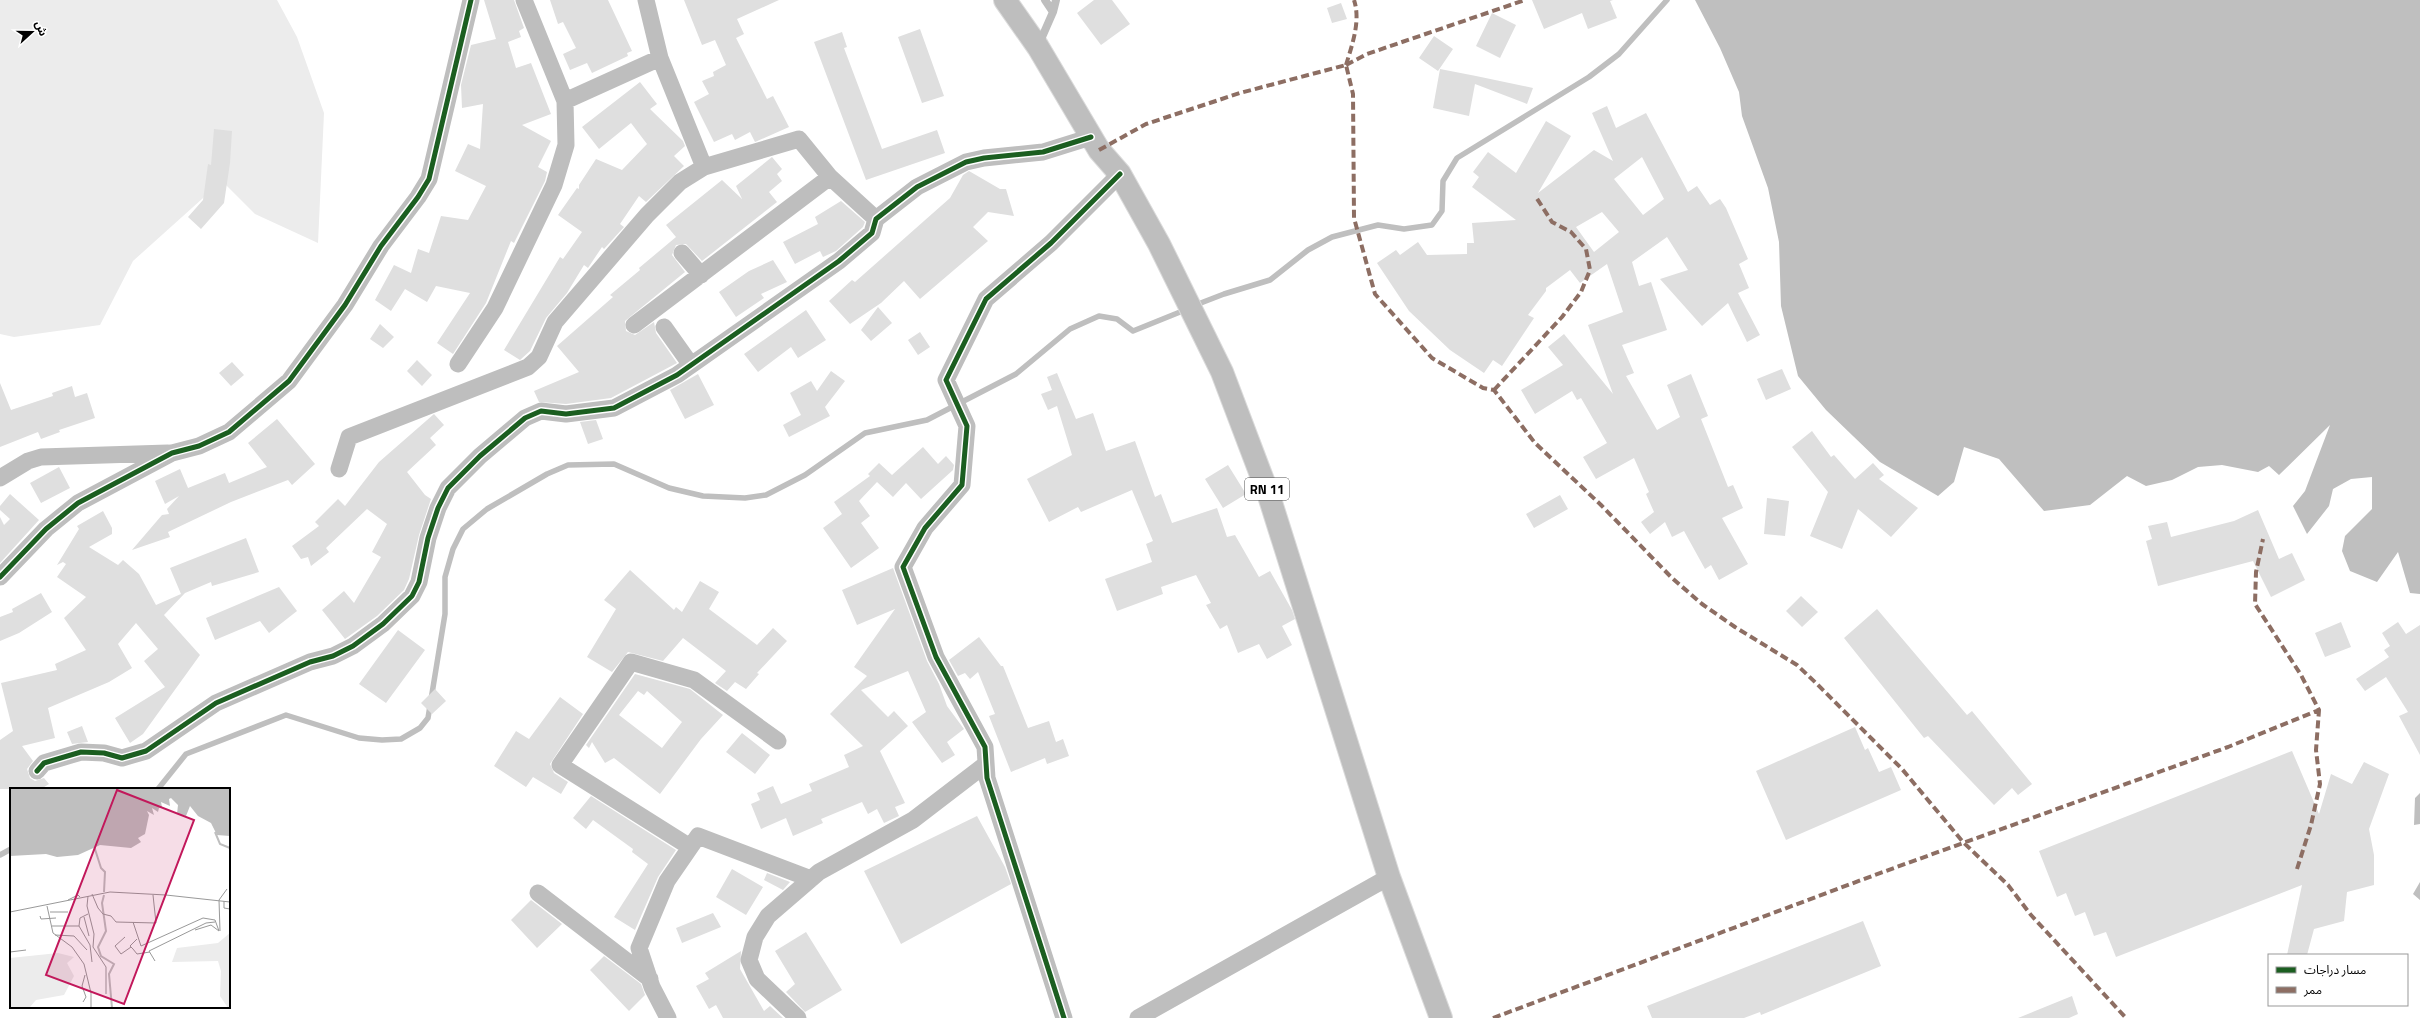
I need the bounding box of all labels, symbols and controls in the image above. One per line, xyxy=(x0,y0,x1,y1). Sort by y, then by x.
north arrow xyxy=(12,12,52,52)
text: ش xyxy=(31,19,52,38)
road number: RN 11 xyxy=(1245,478,1289,500)
inset map xyxy=(10,788,230,1008)
legend xyxy=(2268,954,2408,1006)
text: مسار دراجات xyxy=(2304,960,2366,979)
text: ممر xyxy=(2303,980,2322,999)

